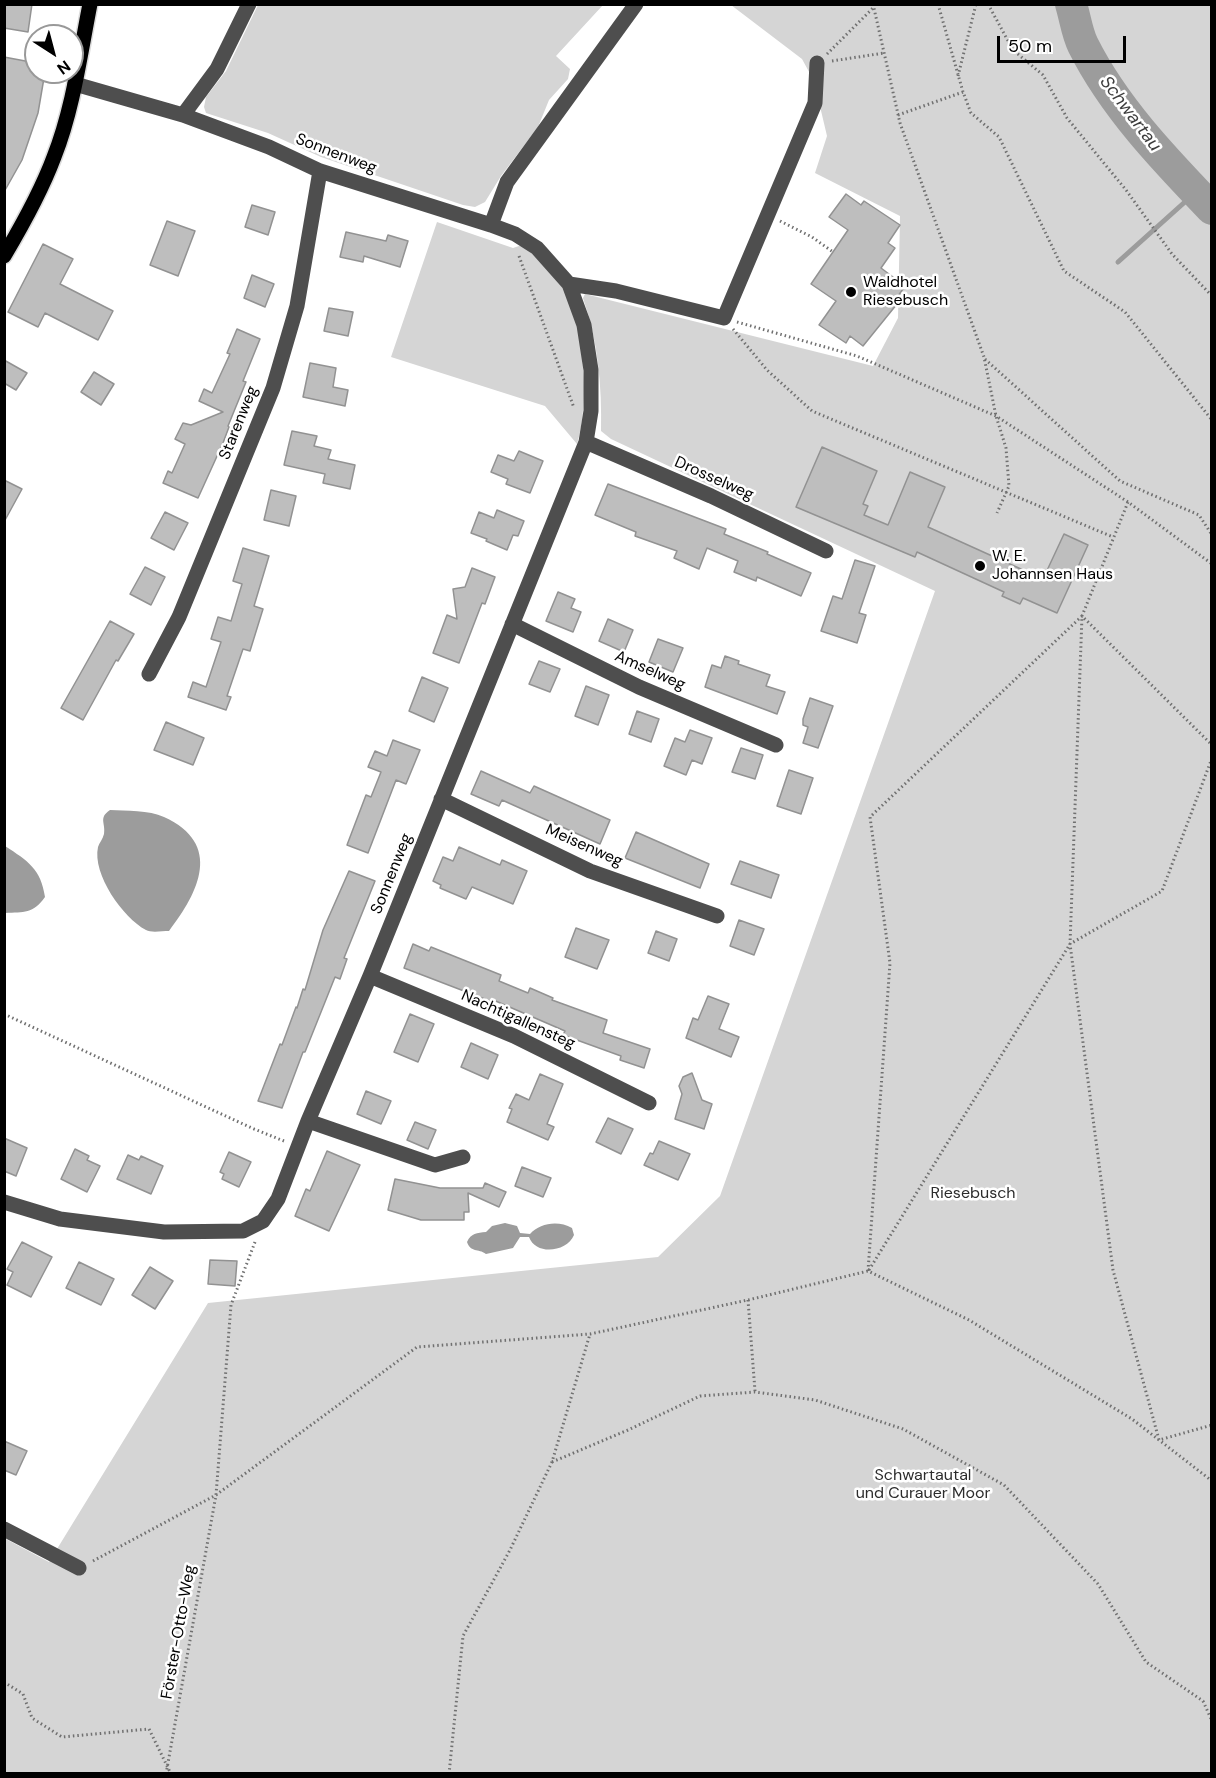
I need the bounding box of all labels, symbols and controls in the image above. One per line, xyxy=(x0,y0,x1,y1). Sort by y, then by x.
north arrow xyxy=(24,24,84,84)
scale bar xyxy=(1000,24,1129,62)
text: 50 m xyxy=(1008,34,1052,58)
text: N xyxy=(53,55,75,79)
water label: Schwartau xyxy=(1095,72,1165,156)
street label: Sonnenweg xyxy=(293,130,379,178)
place label: Waldhotel Riesebusch xyxy=(863,273,948,311)
marker: Waldhotel Riesebusch xyxy=(844,285,858,299)
street label: Starenweg xyxy=(215,383,263,463)
street label: Drosselweg xyxy=(671,453,757,505)
place label: W. E. Johannsen Haus xyxy=(992,547,1113,585)
marker: W. E. Johannsen Haus xyxy=(973,559,987,573)
street label: Amselweg xyxy=(612,647,688,695)
street label: Meisenweg xyxy=(542,820,626,872)
street label: Sonnenweg xyxy=(367,831,417,917)
street label: Nachtigallensteg xyxy=(458,986,578,1054)
park label: Riesebusch xyxy=(930,1184,1016,1204)
park label: Schwartautal und Curauer Moor xyxy=(856,1466,990,1504)
street label: Förster-Otto-Weg xyxy=(158,1563,200,1701)

